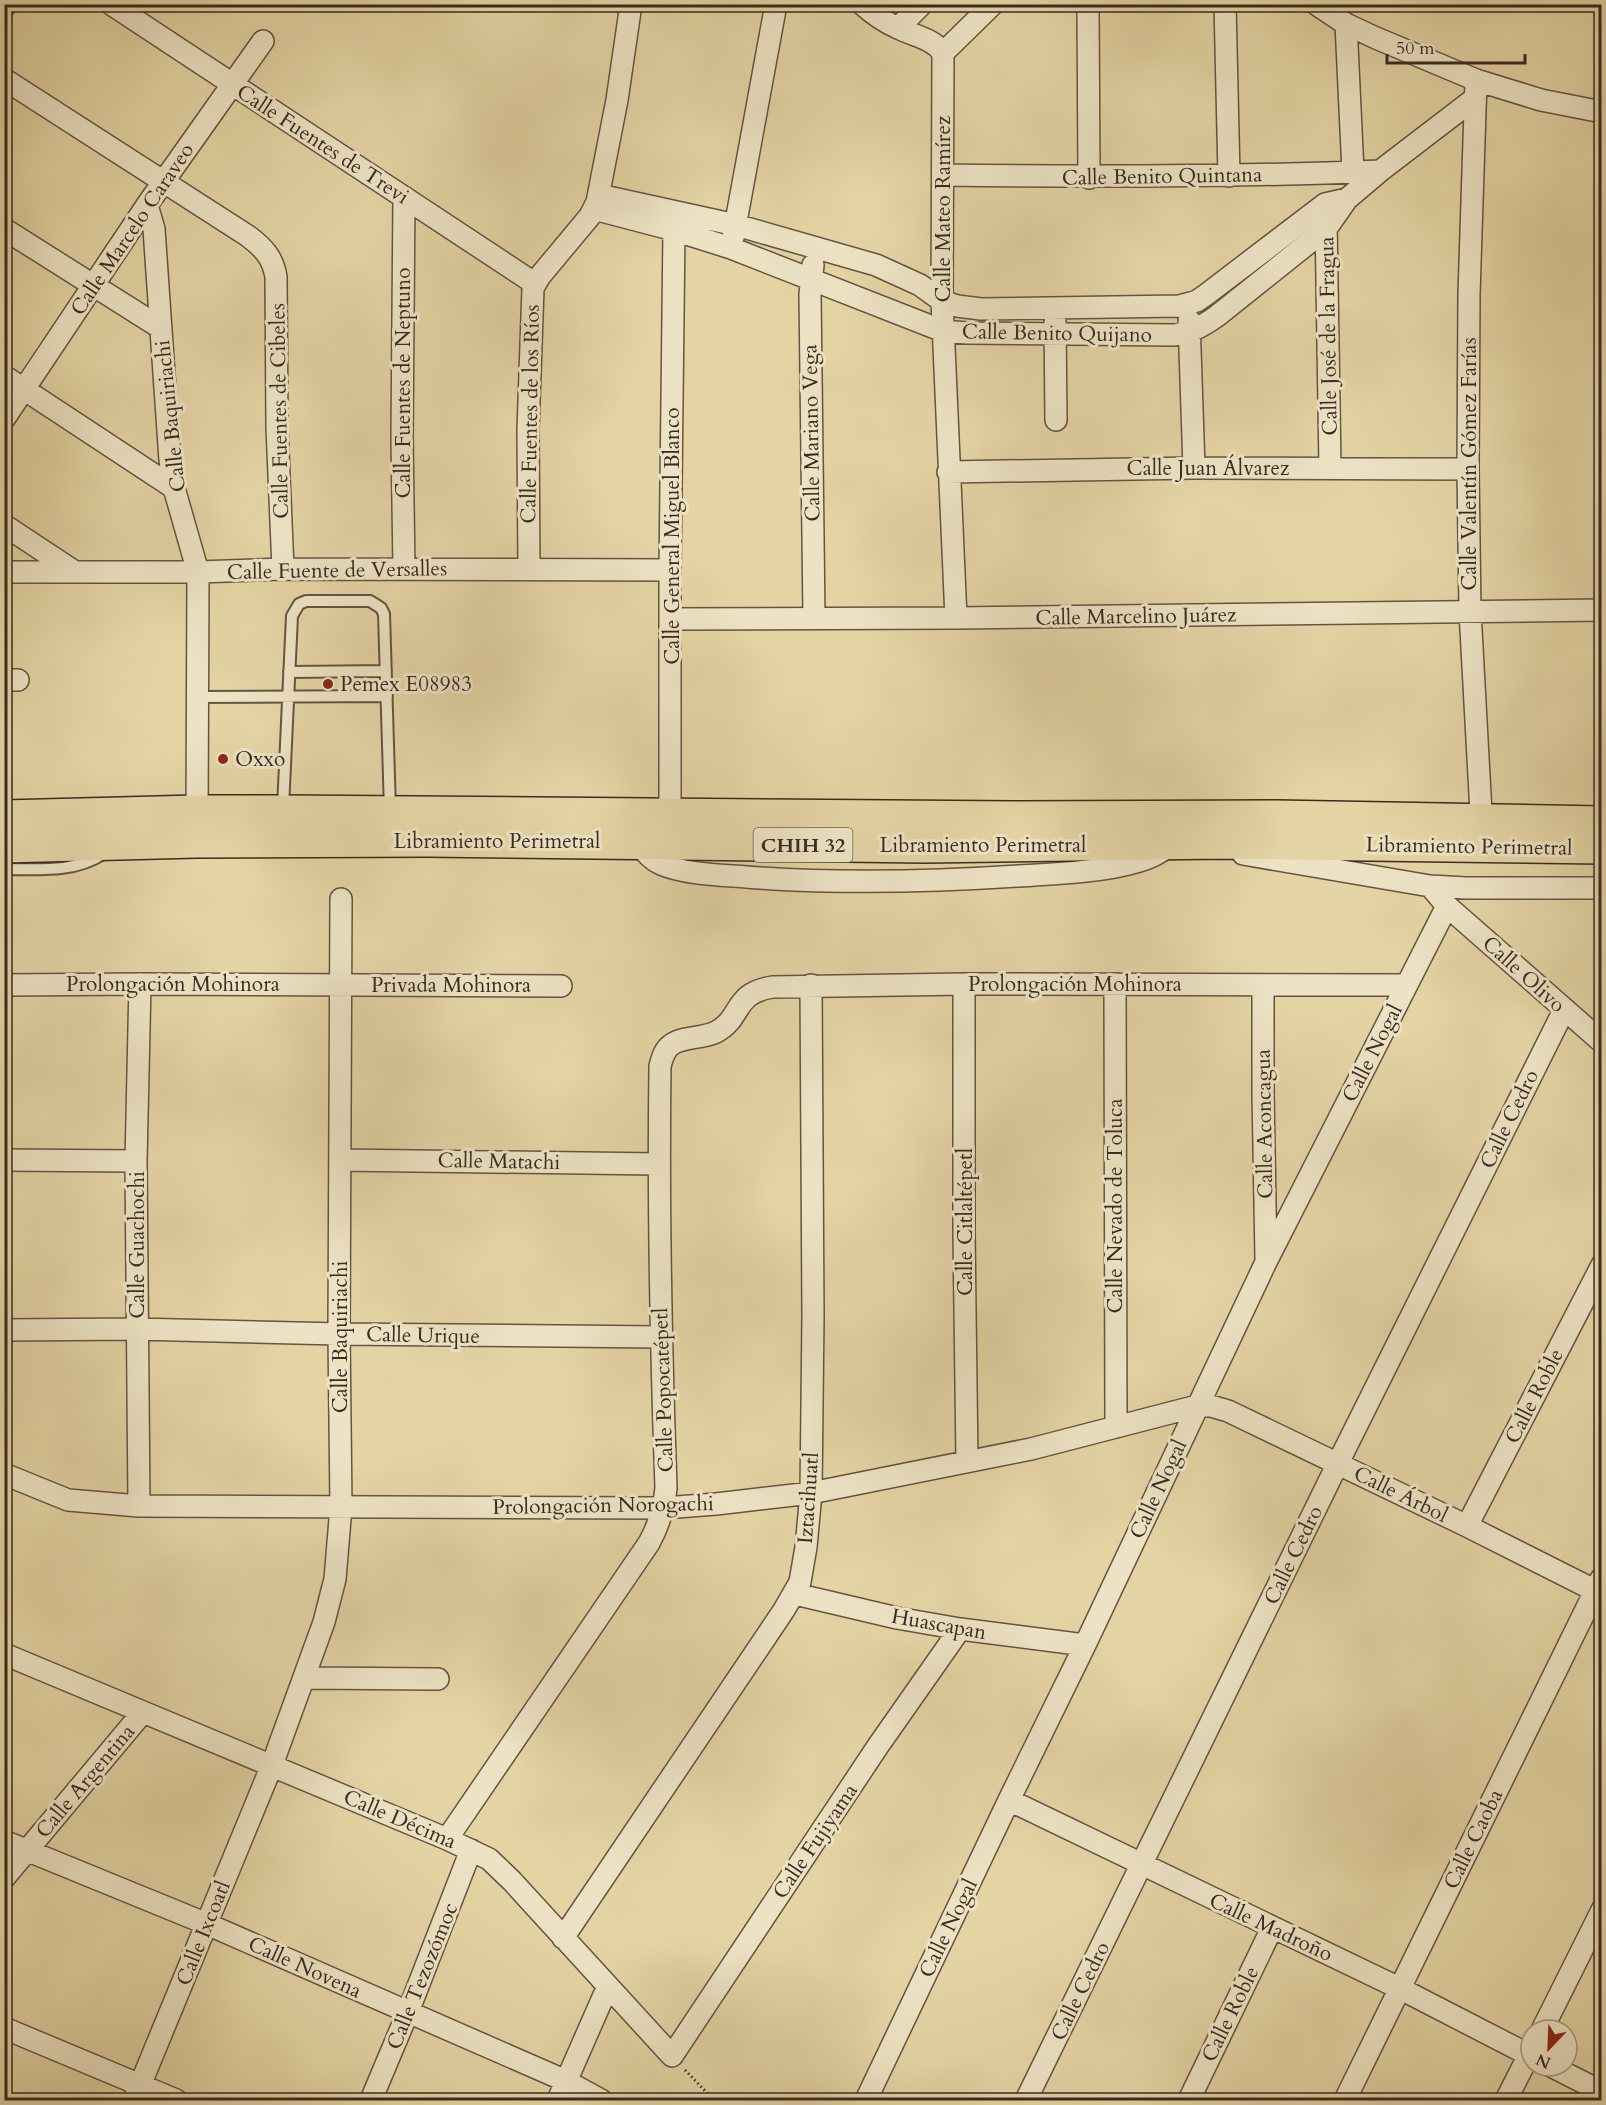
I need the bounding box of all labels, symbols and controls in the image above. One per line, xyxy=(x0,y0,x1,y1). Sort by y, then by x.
scale bar xyxy=(1387,27,1525,65)
text: 50 m xyxy=(1396,36,1435,61)
street label: Calle Fuentes de Trevi xyxy=(231,78,415,211)
street label: Calle Mateo Ramírez xyxy=(929,115,958,302)
street label: Calle Marcelo Caraveo xyxy=(64,137,201,321)
street label: Calle Benito Quintana xyxy=(1062,160,1262,193)
street label: Calle José de la Fragua xyxy=(1312,236,1345,436)
street label: Calle Fuentes de Neptuno xyxy=(389,267,418,499)
street label: Calle Fuentes de Cibeles xyxy=(263,303,296,519)
street label: Calle Fuentes de los Ríos xyxy=(514,304,547,524)
street label: Calle Benito Quijano xyxy=(962,317,1152,350)
street label: Calle Valentín Gómez Farías xyxy=(1455,337,1484,591)
street label: Calle Baquiriachi xyxy=(148,338,193,493)
street label: Calle Mariano Vega xyxy=(795,344,828,522)
street label: Calle General Miguel Blanco xyxy=(658,407,687,665)
street label: Calle Juan Álvarez xyxy=(1127,454,1290,483)
street label: Calle Fuente de Versalles xyxy=(227,554,447,587)
street label: Calle Marcelino Juárez xyxy=(1035,600,1237,633)
place label: Pemex E08983 xyxy=(340,670,472,699)
marker: Pemex E08983 xyxy=(321,677,335,691)
place label: Oxxo xyxy=(235,745,285,774)
marker: Oxxo xyxy=(216,752,230,766)
street label: Libramiento Perimetral xyxy=(394,827,600,856)
road number: CHIH 32 xyxy=(754,828,852,862)
street label: Libramiento Perimetral xyxy=(1365,830,1573,863)
street label: Libramiento Perimetral xyxy=(880,831,1086,860)
street label: Calle Olivo xyxy=(1476,929,1571,1019)
street label: Prolongación Mohinora xyxy=(66,970,280,999)
street label: Prolongación Mohinora xyxy=(968,970,1182,999)
street label: Privada Mohinora xyxy=(371,971,531,1000)
street label: Calle Nogal xyxy=(1335,999,1410,1107)
street label: Calle Aconcagua xyxy=(1249,1049,1280,1199)
street label: Calle Cedro xyxy=(1473,1065,1546,1174)
street label: Calle Nevado de Toluca xyxy=(1101,1099,1130,1313)
street label: Calle Matachi xyxy=(437,1146,561,1177)
street label: Calle Citlaltépetl xyxy=(951,1148,980,1296)
street label: Calle Guachochi xyxy=(123,1171,152,1319)
street label: Calle Baquiriachi xyxy=(326,1261,355,1413)
street label: Calle Popocatépetl xyxy=(646,1307,681,1473)
street label: Calle Urique xyxy=(366,1320,480,1351)
street label: Calle Roble xyxy=(1498,1344,1571,1449)
street label: Calle Nogal xyxy=(1123,1435,1194,1544)
street label: Iztacihuatl xyxy=(791,1451,826,1545)
street label: Calle Árbol xyxy=(1349,1459,1453,1530)
street label: Prolongación Norogachi xyxy=(492,1489,714,1522)
street label: Calle Cedro xyxy=(1257,1501,1330,1610)
street label: Huascapan xyxy=(889,1602,989,1647)
street label: Calle Argentina xyxy=(29,1718,142,1844)
street label: Calle Fujiyama xyxy=(766,1778,865,1905)
street label: Calle Décima xyxy=(339,1783,461,1856)
street label: Calle Caoba xyxy=(1437,1784,1510,1894)
street label: Calle Nogal xyxy=(912,1874,985,1982)
street label: Calle Ixcoatl xyxy=(169,1876,238,1990)
street label: Calle Madroño xyxy=(1204,1886,1337,1969)
street label: Calle Tezozómoc xyxy=(380,1898,465,2054)
street label: Calle Novena xyxy=(243,1930,366,2005)
street label: Calle Cedro xyxy=(1044,1937,1117,2046)
street label: Calle Roble xyxy=(1195,1962,1266,2067)
north arrow xyxy=(1519,2018,1579,2078)
text: N xyxy=(1533,2048,1554,2074)

